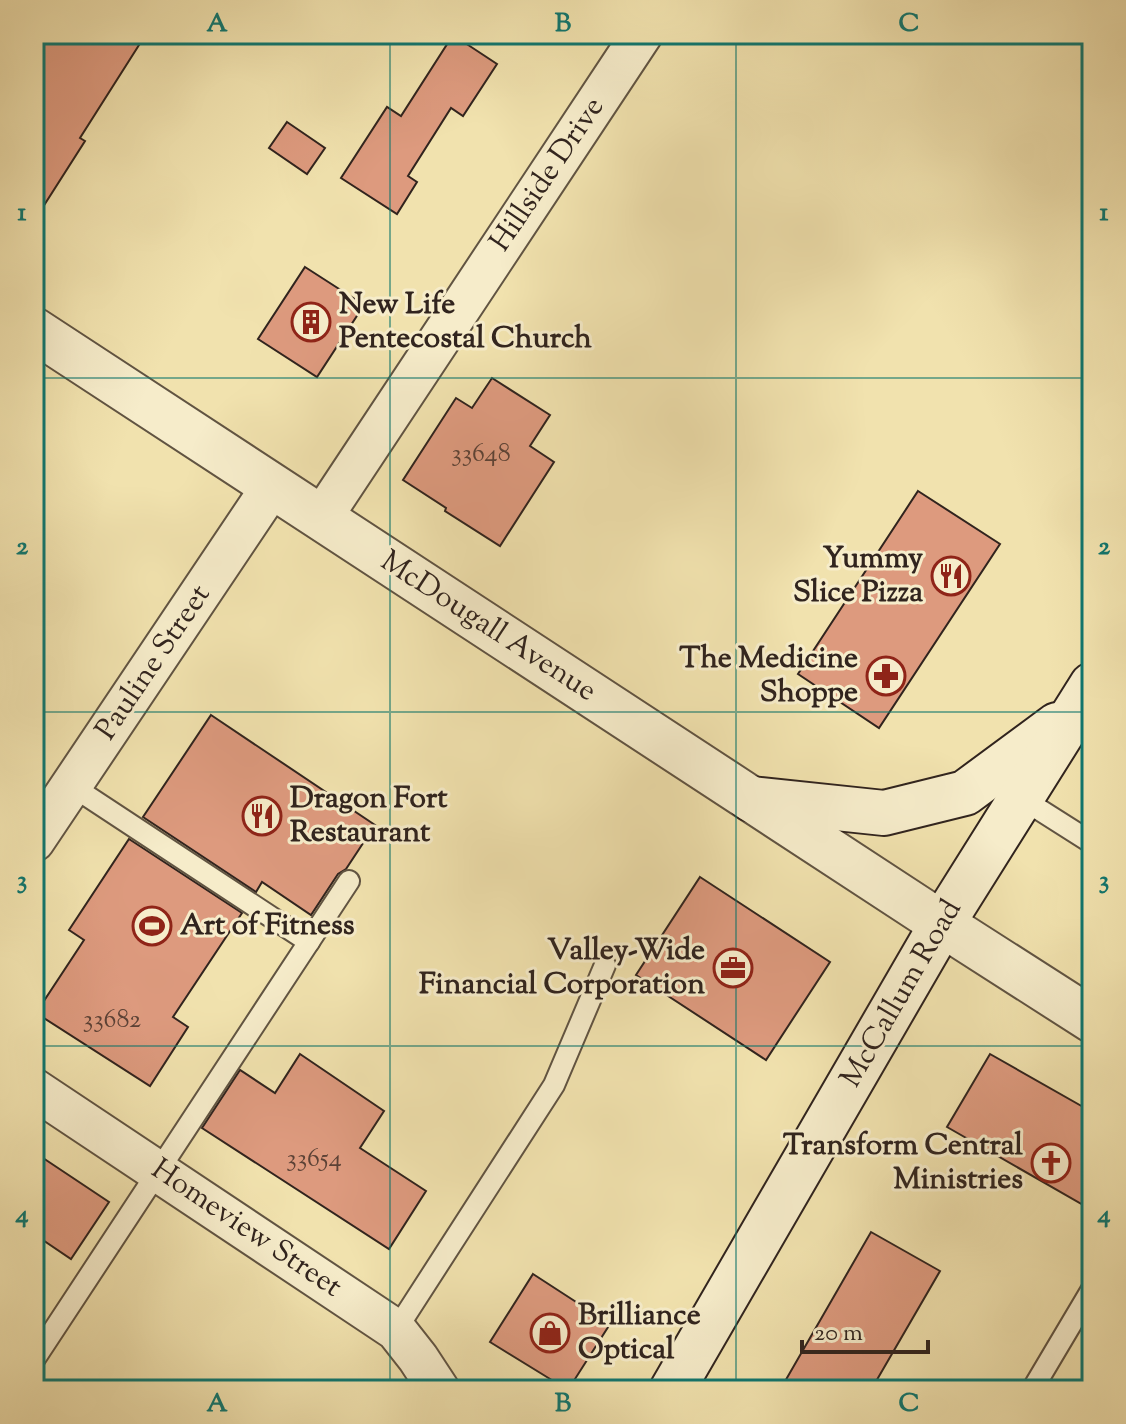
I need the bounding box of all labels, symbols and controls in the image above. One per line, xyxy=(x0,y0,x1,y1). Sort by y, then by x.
text: A xyxy=(206,6,228,43)
text: B xyxy=(555,6,572,43)
text: C xyxy=(899,6,919,43)
street label: Hillside Drive xyxy=(480,89,616,261)
text: 1 xyxy=(18,195,27,232)
text: 1 xyxy=(1100,195,1109,232)
place label: New Life Pentecostal Church xyxy=(339,284,592,361)
building icon: New Life Pentecostal Church xyxy=(290,301,332,343)
house number: 33648 xyxy=(451,436,511,473)
text: 2 xyxy=(16,529,29,566)
text: 2 xyxy=(1098,529,1111,566)
place label: Yummy Slice Pizza xyxy=(793,538,923,615)
street label: McDougall Avenue xyxy=(371,541,605,713)
restaurant icon: Yummy Slice Pizza xyxy=(930,555,972,597)
street label: Pauline Street xyxy=(86,577,222,749)
place label: The Medicine Shoppe xyxy=(679,638,858,715)
pharmacy icon: The Medicine Shoppe xyxy=(865,655,907,697)
place label: Dragon Fort Restaurant xyxy=(290,778,448,855)
restaurant icon: Dragon Fort Restaurant xyxy=(241,795,283,837)
text: 3 xyxy=(17,863,27,900)
text: 3 xyxy=(1099,863,1109,900)
street label: McCallum Road xyxy=(831,892,973,1096)
sports icon: Art of Fitness xyxy=(131,905,173,947)
place label: Art of Fitness xyxy=(180,905,355,948)
place label: Valley-Wide Financial Corporation xyxy=(419,930,705,1007)
office icon: Valley-Wide Financial Corporation xyxy=(712,947,754,989)
house number: 33682 xyxy=(83,1002,141,1039)
place label: Transform Central Ministries xyxy=(783,1125,1024,1202)
house number: 33654 xyxy=(286,1141,342,1178)
church icon: Transform Central Ministries xyxy=(1030,1142,1072,1184)
street label: Homeview Street xyxy=(142,1149,350,1309)
text: 4 xyxy=(14,1197,29,1234)
text: 4 xyxy=(1096,1197,1111,1234)
place label: Brilliance Optical xyxy=(578,1295,701,1372)
scale bar xyxy=(802,1304,928,1354)
shop icon: Brilliance Optical xyxy=(529,1312,571,1354)
text: 20 m xyxy=(814,1317,863,1351)
text: A xyxy=(206,1386,228,1423)
text: B xyxy=(555,1386,572,1423)
text: C xyxy=(899,1386,919,1423)

